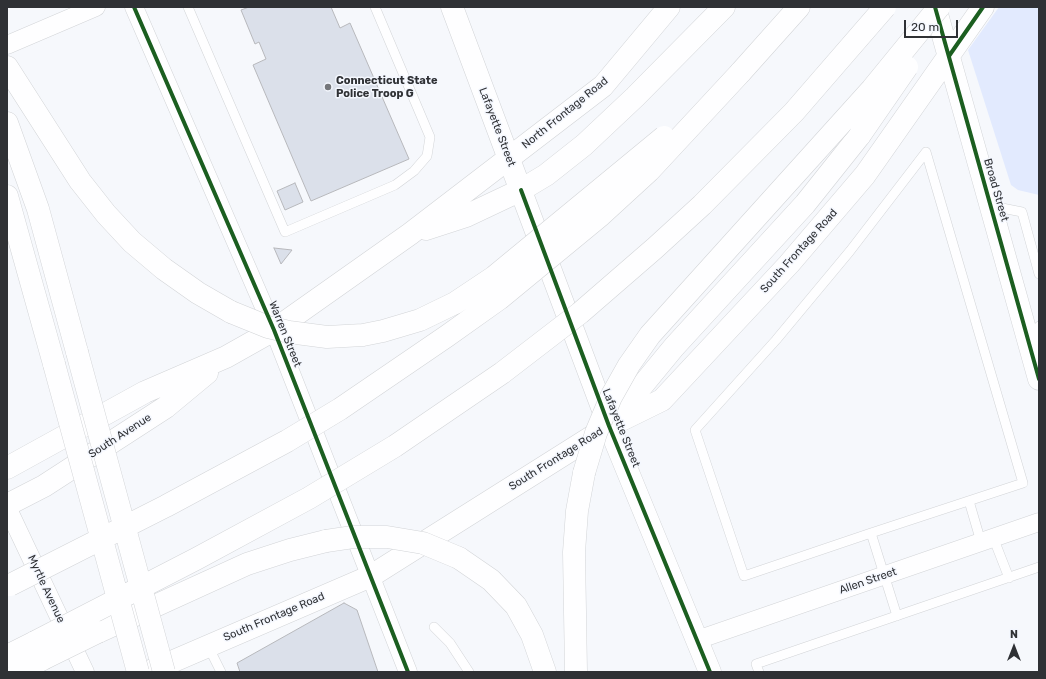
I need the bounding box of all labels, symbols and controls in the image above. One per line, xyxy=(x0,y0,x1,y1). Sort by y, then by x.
scale bar xyxy=(906,12,960,38)
text: 20 m xyxy=(911,20,939,34)
place label: Connecticut State Police Troop G xyxy=(336,74,437,100)
street label: North Frontage Road xyxy=(519,74,611,152)
marker: Connecticut State Police Troop G xyxy=(323,82,333,92)
street label: Lafayette Street xyxy=(476,86,518,168)
street label: Broad Street xyxy=(981,157,1011,223)
street label: South Frontage Road xyxy=(758,206,840,296)
street label: Warren Street xyxy=(266,299,304,369)
street label: Lafayette Street xyxy=(599,387,643,469)
street label: South Avenue xyxy=(86,411,154,461)
street label: South Frontage Road xyxy=(506,425,606,493)
street label: Myrtle Avenue xyxy=(25,553,67,625)
street label: Allen Street xyxy=(837,565,899,597)
street label: South Frontage Road xyxy=(221,590,327,644)
north arrow xyxy=(994,627,1034,667)
text: N xyxy=(1010,628,1018,641)

